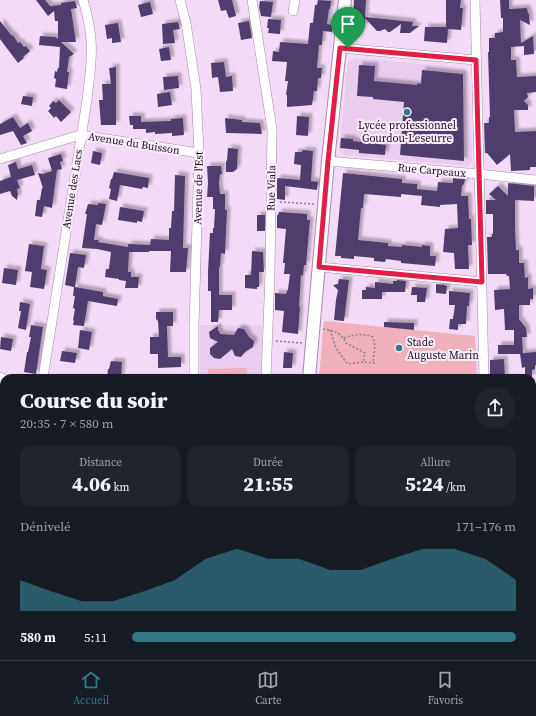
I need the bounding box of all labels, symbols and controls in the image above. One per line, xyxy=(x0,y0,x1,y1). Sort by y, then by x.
pin xyxy=(331,7.0,365,48)
icon: arrive xyxy=(337,13,359,35)
marker: Lycée professionnel Gourdou-Leseurre xyxy=(402,107,412,117)
place label: Lycée professionnel Gourdou-Leseurre xyxy=(358,118,456,146)
street label: Avenue du Buisson xyxy=(87,129,181,158)
street label: Avenue des Lacs xyxy=(59,148,86,230)
street label: Avenue de l'Est xyxy=(190,151,207,225)
street label: Rue Carpeaux xyxy=(397,160,467,181)
street label: Rue Viala xyxy=(264,165,279,211)
place label: Stade Auguste Marin xyxy=(407,335,479,363)
marker: Stade Auguste Marin xyxy=(394,343,404,353)
text: Course du soir xyxy=(20,385,167,415)
button: share xyxy=(474,387,516,429)
text: 20:35 · 7 × 580 m xyxy=(20,415,114,432)
text: Distance xyxy=(79,455,122,470)
text: Durée xyxy=(253,455,283,470)
text: Allure xyxy=(420,455,450,470)
text: 4.06 xyxy=(72,470,111,498)
text: 21:55 xyxy=(243,470,293,498)
text: 5:24 xyxy=(405,470,444,498)
text: km xyxy=(111,480,129,495)
text: /km xyxy=(444,480,466,495)
text: Dénivelé xyxy=(20,518,71,535)
text: 171–176 m xyxy=(456,518,516,535)
text: 580 m xyxy=(20,629,56,646)
text: 5:11 xyxy=(84,629,107,646)
tab: Accueil xyxy=(73,669,109,708)
tab: Carte xyxy=(255,669,282,708)
tab: Favoris xyxy=(428,669,463,708)

